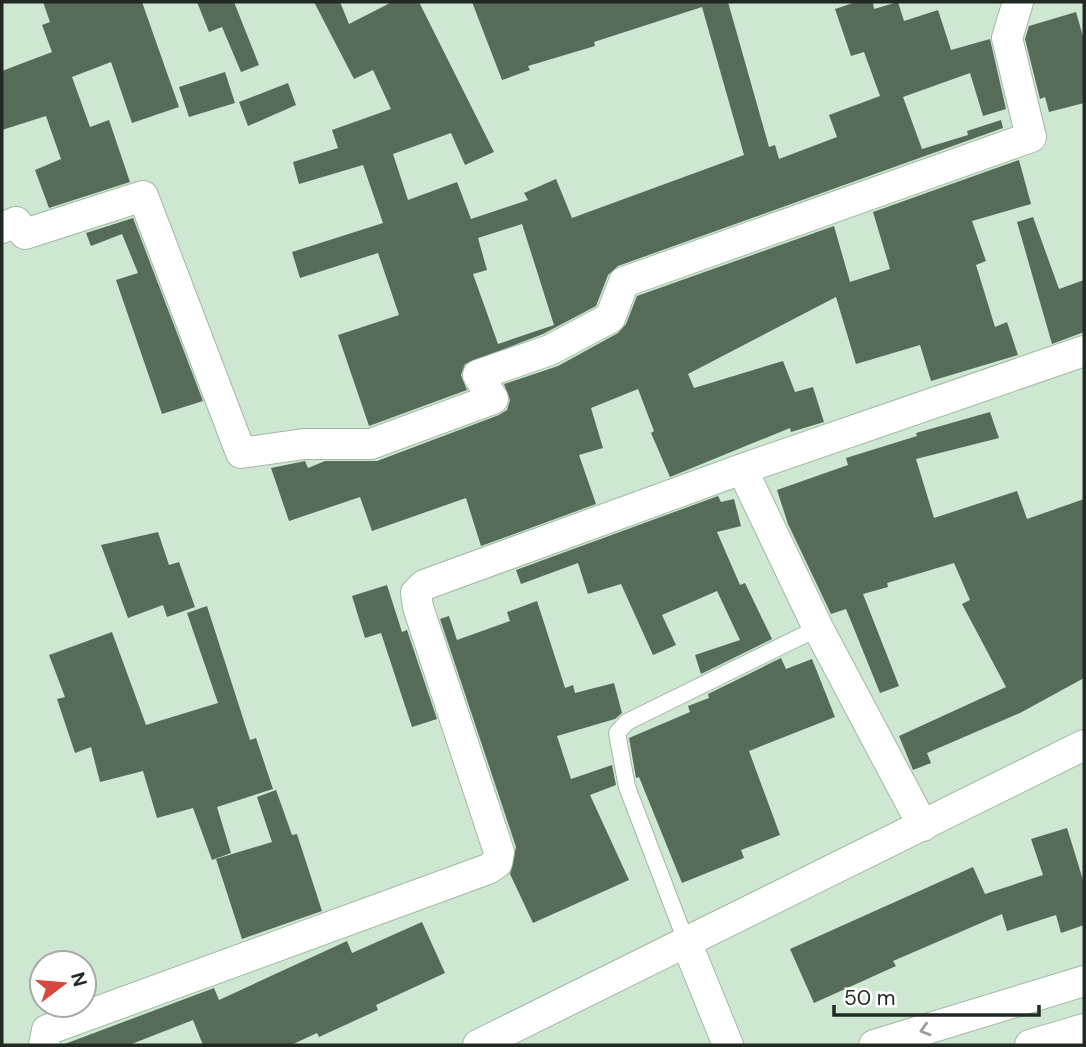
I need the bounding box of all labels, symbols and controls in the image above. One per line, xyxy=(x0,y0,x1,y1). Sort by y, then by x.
north arrow xyxy=(28,949,98,1019)
text: N xyxy=(65,969,93,990)
scale bar xyxy=(834,974,1039,1018)
text: 50 m xyxy=(844,984,895,1012)
one-way arrow xyxy=(920,1021,932,1036)

